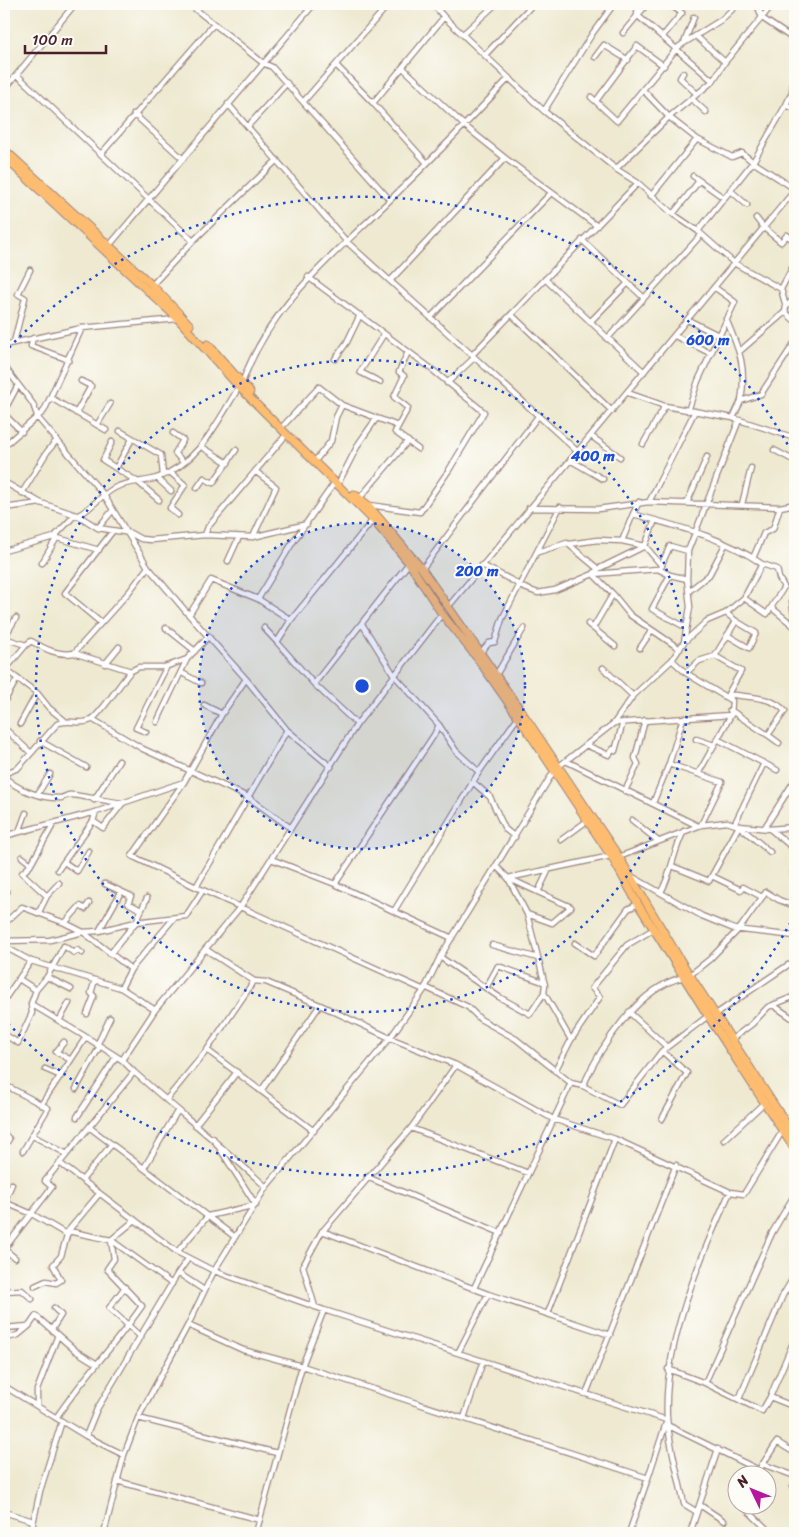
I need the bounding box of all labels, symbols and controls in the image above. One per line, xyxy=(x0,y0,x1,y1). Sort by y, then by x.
scale bar xyxy=(25,22,106,54)
text: 100 m xyxy=(32,27,73,53)
text: 600 m xyxy=(686,327,730,353)
text: 400 m xyxy=(570,443,615,469)
text: 200 m xyxy=(454,558,499,584)
centre of rings xyxy=(353,677,371,695)
north arrow xyxy=(726,1464,776,1514)
text: N xyxy=(730,1469,756,1494)

